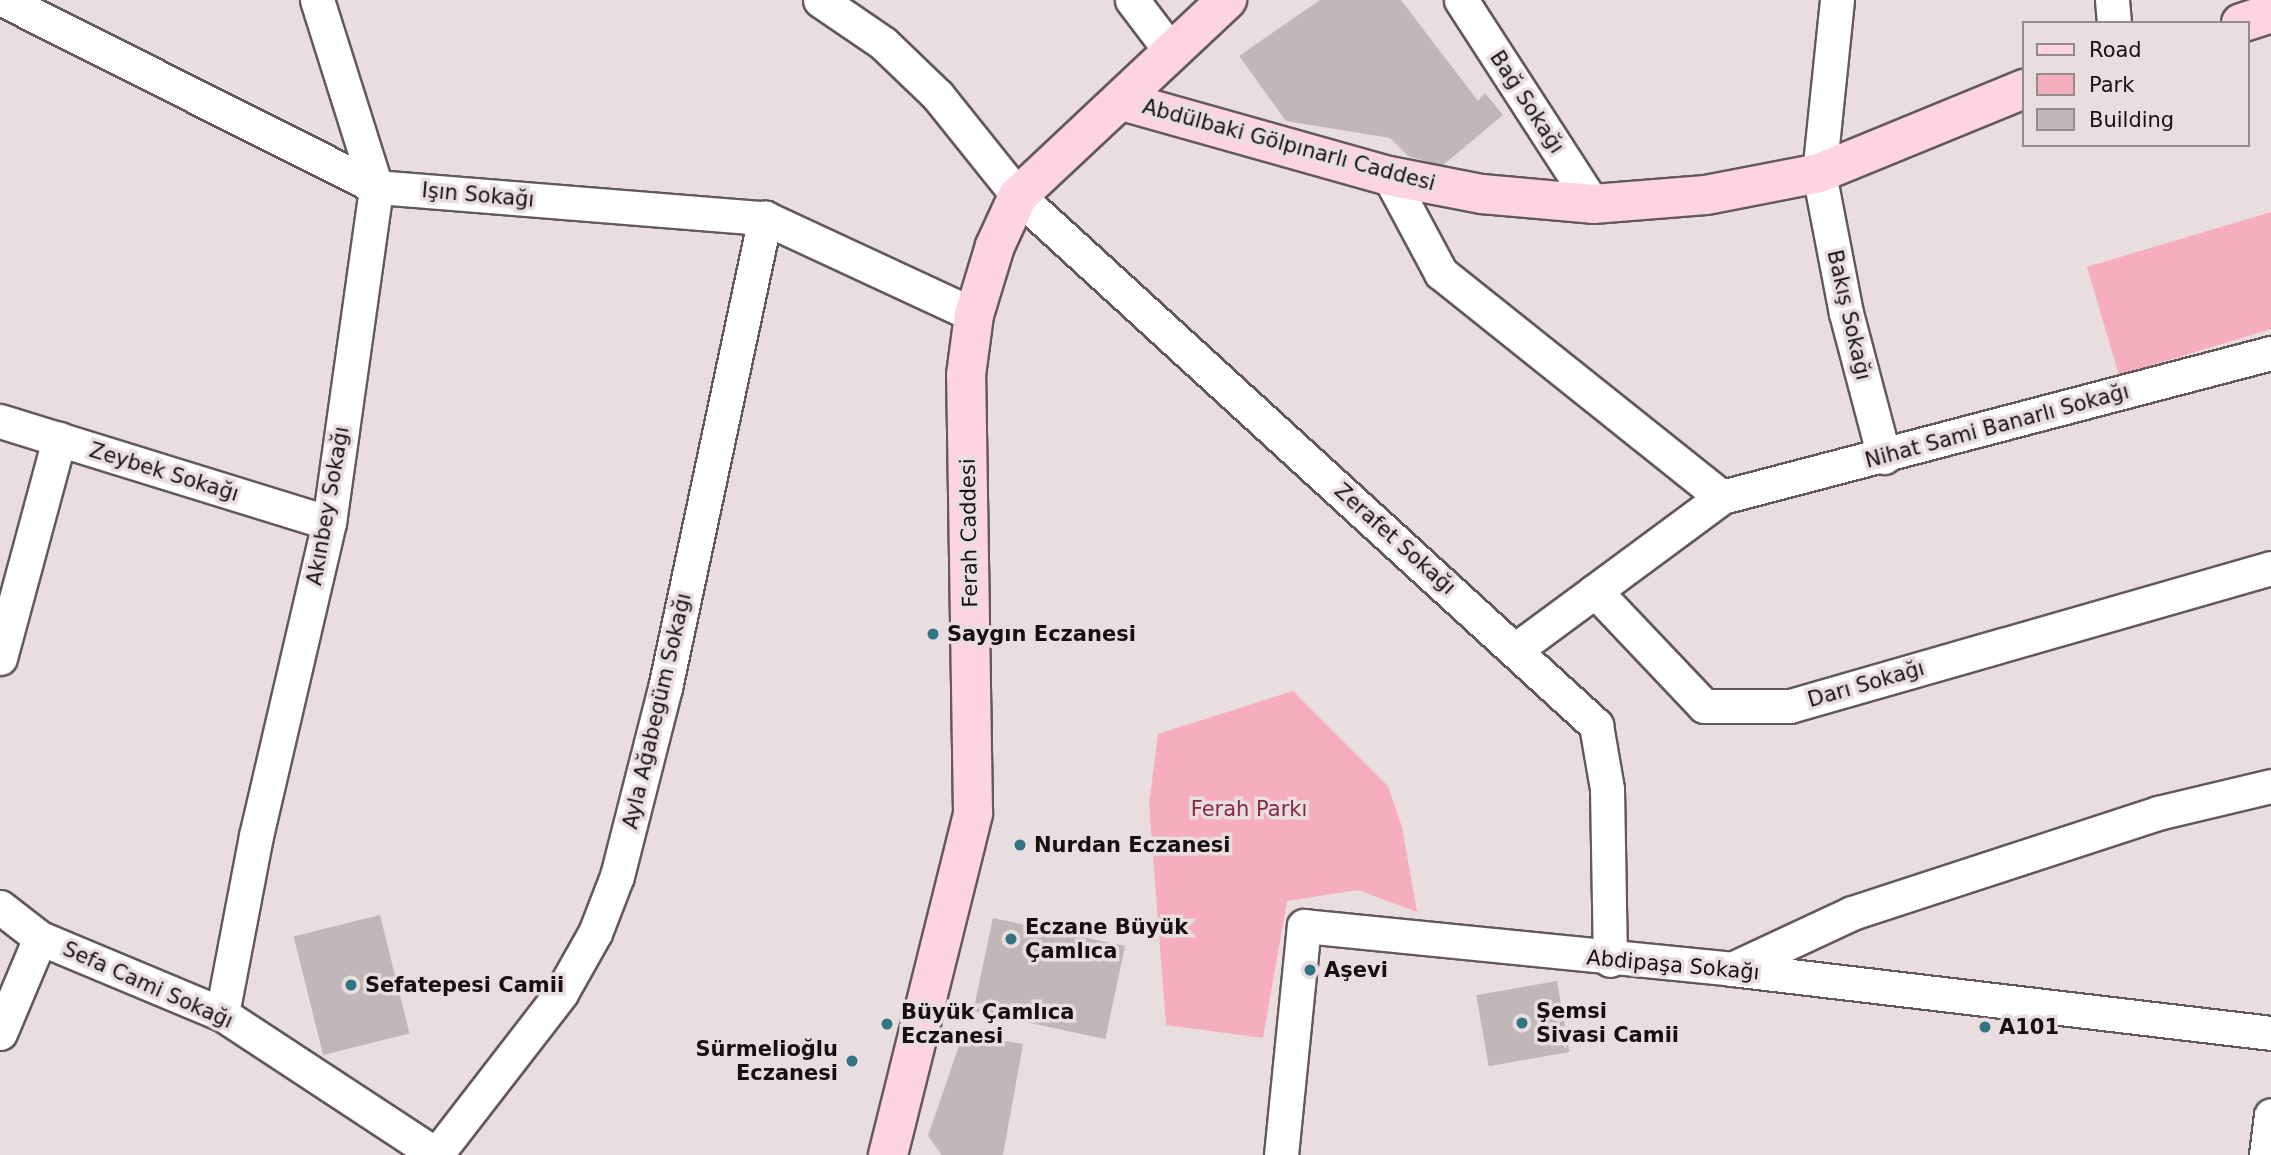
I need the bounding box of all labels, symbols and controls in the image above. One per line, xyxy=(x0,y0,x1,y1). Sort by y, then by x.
legend xyxy=(2022,21,2250,147)
text: Road xyxy=(2089,38,2142,62)
street label: Bağ Sokağı xyxy=(1484,46,1570,158)
text: Park xyxy=(2089,73,2134,97)
street label: Abdülbaki Gölpınarlı Caddesi xyxy=(1140,94,1438,196)
text: Building xyxy=(2089,108,2174,132)
street label: Işın Sokağı xyxy=(421,178,535,212)
street label: Bakış Sokağı xyxy=(1822,247,1876,383)
street label: Nihat Sami Banarlı Sokağı xyxy=(1862,379,2132,473)
street label: Akınbey Sokağı xyxy=(302,425,354,587)
street label: Zeybek Sokağı xyxy=(86,437,242,507)
street label: Ferah Caddesi xyxy=(955,458,983,608)
street label: Zerafet Sokağı xyxy=(1329,478,1461,600)
street label: Ayla Ağabegüm Sokağı xyxy=(618,591,696,831)
place label: Saygın Eczanesi xyxy=(947,621,1136,647)
marker: Saygın Eczanesi xyxy=(925,626,941,642)
street label: Darı Sokağı xyxy=(1805,655,1927,713)
park label: Ferah Parkı xyxy=(1191,796,1307,822)
place label: Nurdan Eczanesi xyxy=(1034,832,1230,858)
marker: Nurdan Eczanesi xyxy=(1012,837,1028,853)
place label: Eczane Büyük Çamlıca xyxy=(1025,914,1188,964)
marker: Eczane Büyük Çamlıca xyxy=(1003,931,1019,947)
street label: Sefa Cami Sokağı xyxy=(59,936,237,1034)
street label: Abdipaşa Sokağı xyxy=(1585,945,1761,985)
place label: Aşevi xyxy=(1324,957,1388,983)
marker: Aşevi xyxy=(1302,962,1318,978)
place label: Sefatepesi Camii xyxy=(365,972,564,998)
marker: Sefatepesi Camii xyxy=(343,977,359,993)
place label: Şemsi Sivasi Camii xyxy=(1536,998,1679,1048)
place label: Büyük Çamlıca Eczanesi xyxy=(901,999,1074,1049)
place label: A101 xyxy=(1999,1014,2059,1040)
marker: Şemsi Sivasi Camii xyxy=(1514,1015,1530,1031)
marker: Büyük Çamlıca Eczanesi xyxy=(879,1016,895,1032)
marker: A101 xyxy=(1977,1019,1993,1035)
place label: Sürmelioğlu Eczanesi xyxy=(695,1036,838,1086)
marker: Sürmelioğlu Eczanesi xyxy=(844,1053,860,1069)

